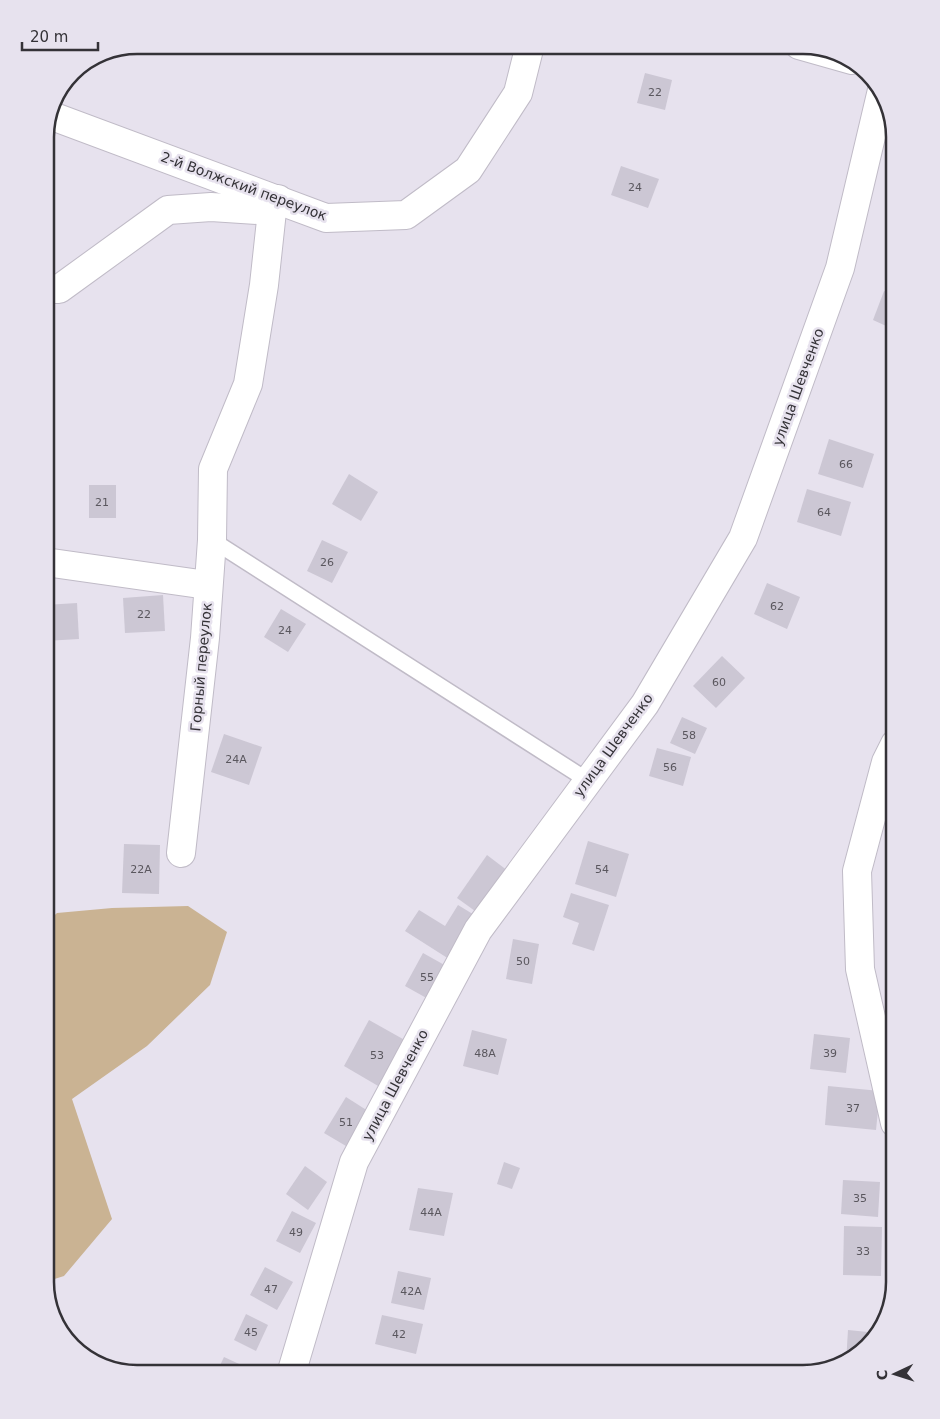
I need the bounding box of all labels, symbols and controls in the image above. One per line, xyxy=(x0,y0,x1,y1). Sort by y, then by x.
scale bar xyxy=(22,20,99,52)
text: 20 m xyxy=(30,28,68,46)
house number: 22 xyxy=(648,86,662,99)
street label: 2-й Волжский переулок xyxy=(159,148,329,224)
house number: 24 xyxy=(628,181,642,194)
street label: улица Шевченко xyxy=(769,326,827,448)
house number: 66 xyxy=(839,458,853,471)
house number: 21 xyxy=(95,496,109,509)
house number: 64 xyxy=(817,506,831,519)
house number: 26 xyxy=(320,556,334,569)
house number: 62 xyxy=(770,600,784,613)
street label: Горный переулок xyxy=(187,602,215,732)
house number: 22 xyxy=(137,608,151,621)
house number: 24 xyxy=(278,624,292,637)
house number: 60 xyxy=(712,676,726,689)
street label: улица Шевченко xyxy=(570,690,656,800)
house number: 58 xyxy=(682,729,696,742)
house number: 24А xyxy=(225,753,247,766)
house number: 56 xyxy=(663,761,677,774)
house number: 22А xyxy=(130,863,152,876)
house number: 54 xyxy=(595,863,609,876)
house number: 50 xyxy=(516,955,530,968)
house number: 55 xyxy=(420,971,434,984)
street label: улица Шевченко xyxy=(359,1027,431,1143)
house number: 48А xyxy=(474,1047,496,1060)
house number: 39 xyxy=(823,1047,837,1060)
house number: 53 xyxy=(370,1049,384,1062)
house number: 37 xyxy=(846,1102,860,1115)
house number: 51 xyxy=(339,1116,353,1129)
house number: 35 xyxy=(853,1192,867,1205)
house number: 44А xyxy=(420,1206,442,1219)
house number: 49 xyxy=(289,1226,303,1239)
house number: 33 xyxy=(856,1245,870,1258)
house number: 47 xyxy=(264,1283,278,1296)
house number: 42А xyxy=(400,1285,422,1298)
house number: 45 xyxy=(244,1326,258,1339)
house number: 42 xyxy=(392,1328,406,1341)
north arrow xyxy=(870,1349,920,1399)
text: С xyxy=(874,1369,890,1381)

